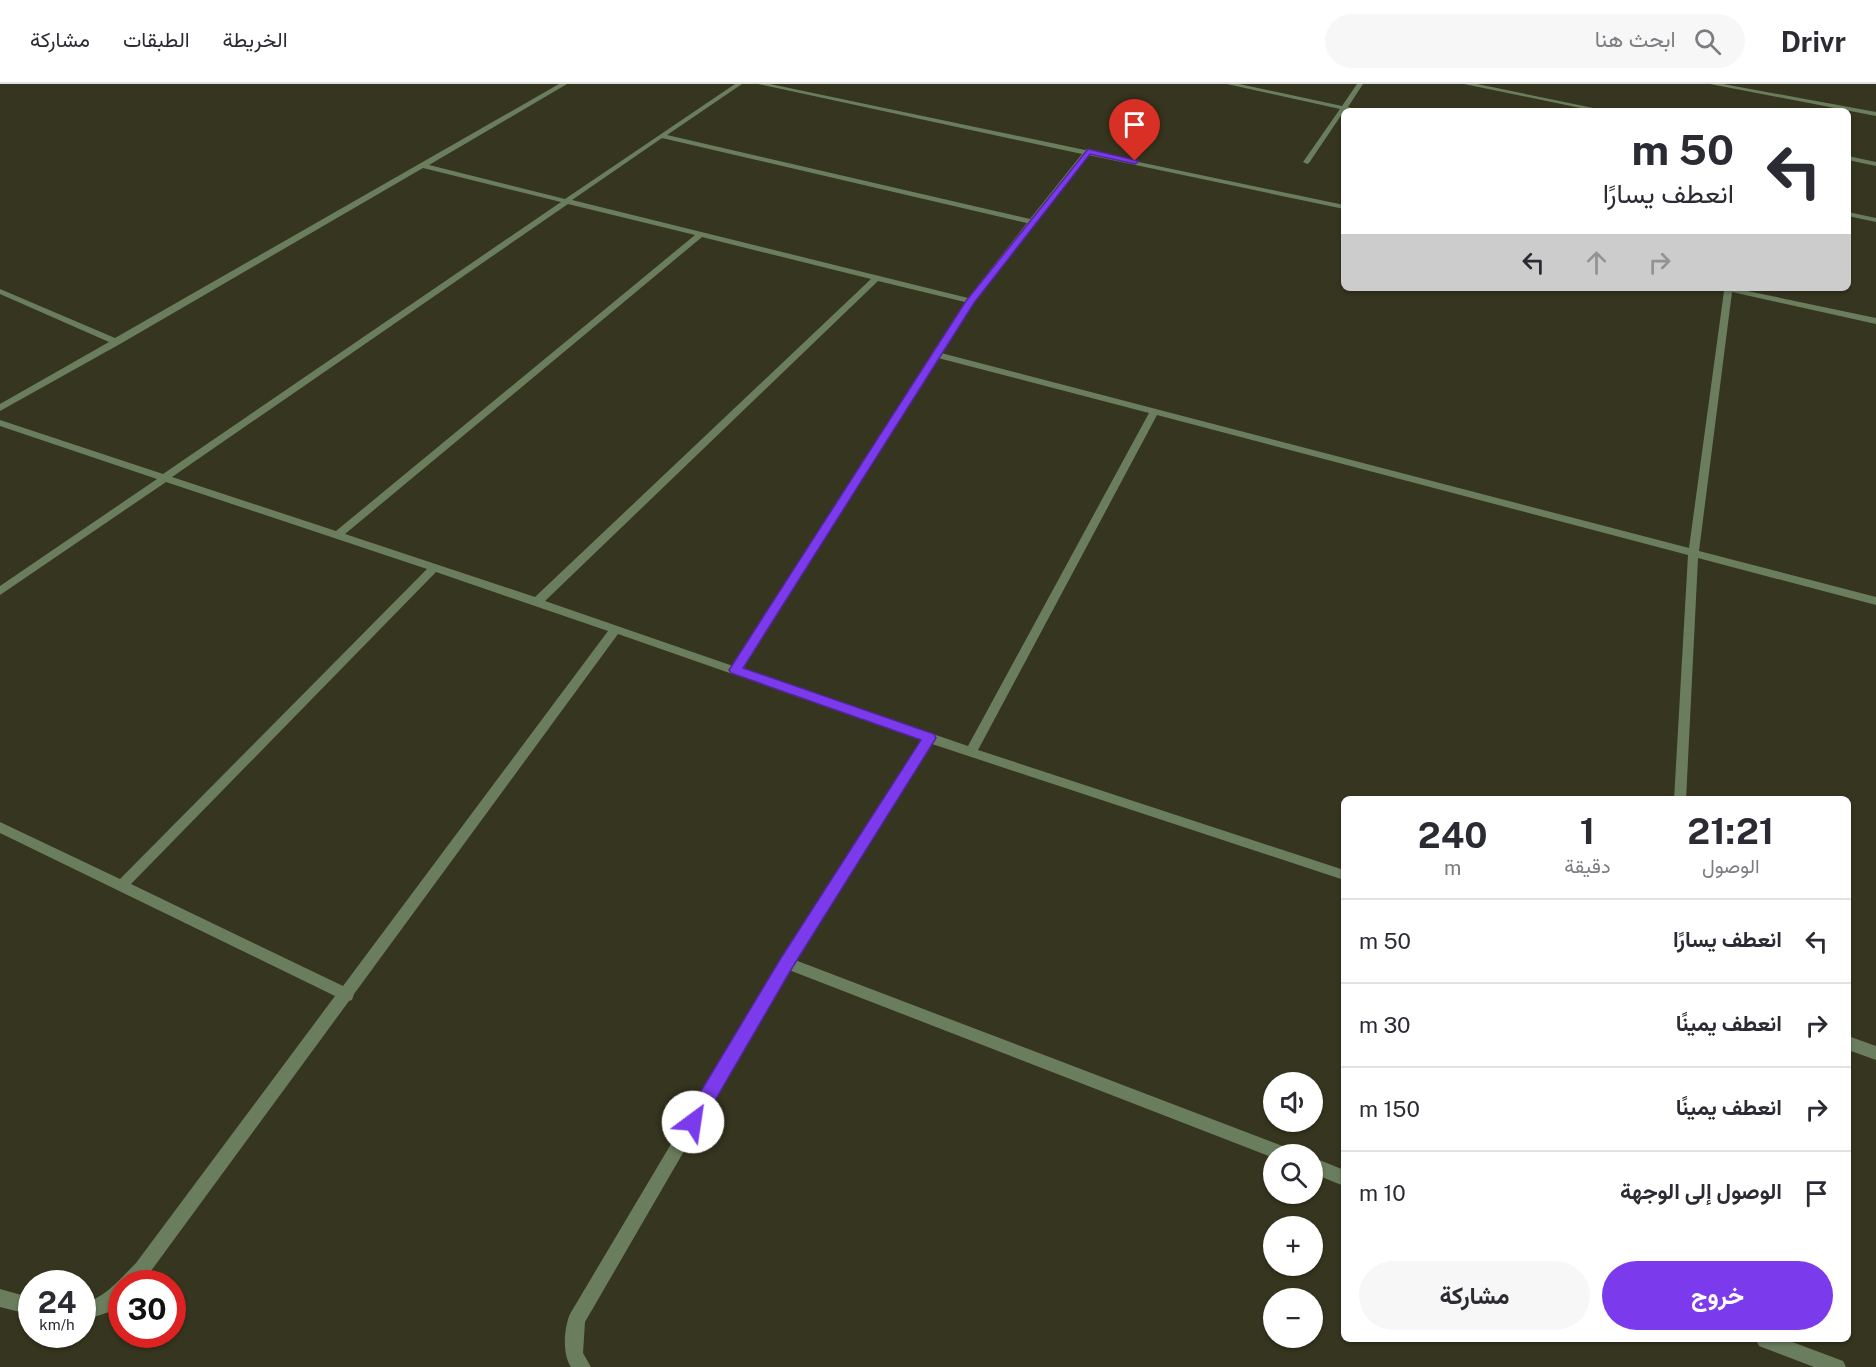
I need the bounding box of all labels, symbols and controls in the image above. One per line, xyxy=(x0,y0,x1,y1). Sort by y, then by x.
search box xyxy=(1325,14,1745,68)
icon: search xyxy=(1691,25,1724,58)
text: Drivr xyxy=(1781,25,1846,58)
text: ابحث هنا xyxy=(1595,26,1676,52)
text: مشاركة xyxy=(30,27,90,52)
text: الطبقات xyxy=(123,27,190,52)
text: الخريطة xyxy=(223,27,288,52)
pin xyxy=(1109,99,1160,161)
icon: arrive xyxy=(1118,108,1151,141)
text: 50 m xyxy=(1631,125,1734,174)
icon: left xyxy=(1755,132,1833,210)
text: انعطف يسارًا xyxy=(1603,177,1734,209)
icon: left xyxy=(1517,246,1550,279)
icon: ahead xyxy=(1580,246,1613,279)
icon: right xyxy=(1643,246,1676,279)
text: 1 xyxy=(1580,810,1595,852)
text: 21:21 xyxy=(1687,810,1774,852)
text: 240 xyxy=(1418,814,1487,856)
text: دقيقة xyxy=(1564,854,1611,878)
text: الوصول xyxy=(1702,854,1760,878)
text: m xyxy=(1444,856,1461,880)
icon: left xyxy=(1800,925,1833,958)
text: انعطف يسارًا xyxy=(1673,926,1782,952)
text: 50 m xyxy=(1359,928,1411,954)
icon: right xyxy=(1800,1009,1833,1042)
text: انعطف يمينًا xyxy=(1676,1010,1782,1036)
text: 30 m xyxy=(1359,1012,1411,1038)
map controls xyxy=(1263,1072,1323,1348)
button: sound xyxy=(1263,1072,1323,1132)
position arrow xyxy=(661,1090,725,1154)
icon: right xyxy=(1800,1093,1833,1126)
text: انعطف يمينًا xyxy=(1676,1094,1782,1120)
text: 150 m xyxy=(1359,1096,1420,1122)
button: search xyxy=(1263,1144,1323,1204)
icon: arrive xyxy=(1800,1177,1833,1210)
text: الوصول إلى الوجهة xyxy=(1620,1178,1782,1204)
text: 10 m xyxy=(1359,1180,1406,1206)
button: + xyxy=(1263,1216,1323,1276)
button: مشاركة xyxy=(1359,1261,1590,1330)
button: خروج xyxy=(1602,1261,1833,1330)
speed limit sign: 30 xyxy=(108,1270,186,1348)
text: 24 xyxy=(38,1284,76,1320)
button: − xyxy=(1263,1288,1323,1348)
text: km/h xyxy=(39,1316,75,1333)

